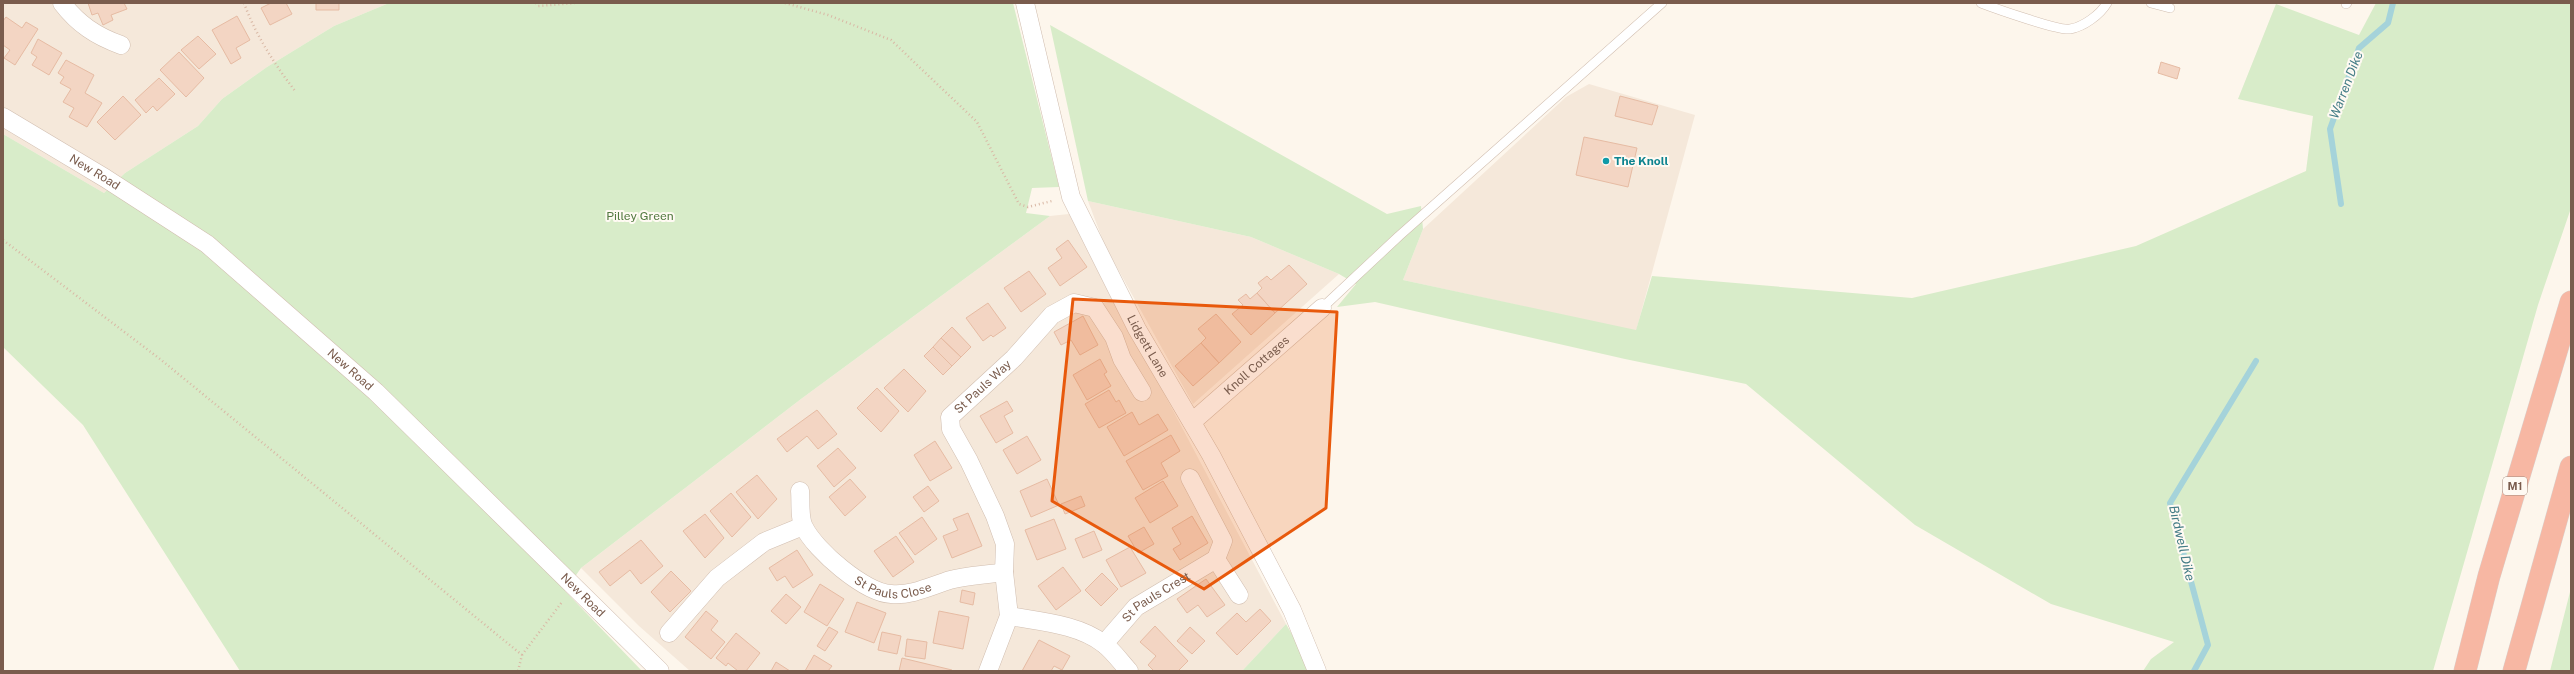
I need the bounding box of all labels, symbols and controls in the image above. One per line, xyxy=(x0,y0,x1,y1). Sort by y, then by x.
water label: Warren Dike xyxy=(2326,49,2366,121)
street label: New Road xyxy=(67,151,123,193)
place label: The Knoll xyxy=(1614,154,1668,168)
marker: The Knoll xyxy=(1601,156,1611,166)
park label: Pilley Green xyxy=(606,209,674,223)
street label: Lidgett Lane xyxy=(1124,313,1171,380)
street label: Knoll Cottages xyxy=(1221,333,1292,398)
street label: New Road xyxy=(325,346,376,393)
street label: St Pauls Way xyxy=(951,357,1015,417)
road number: M1 xyxy=(2503,477,2527,495)
water label: Birdwell Dike xyxy=(2166,504,2198,582)
street label: St Pauls Crest xyxy=(1119,569,1193,625)
street label: New Road xyxy=(558,570,608,620)
street label: St Pauls Close xyxy=(852,573,934,601)

